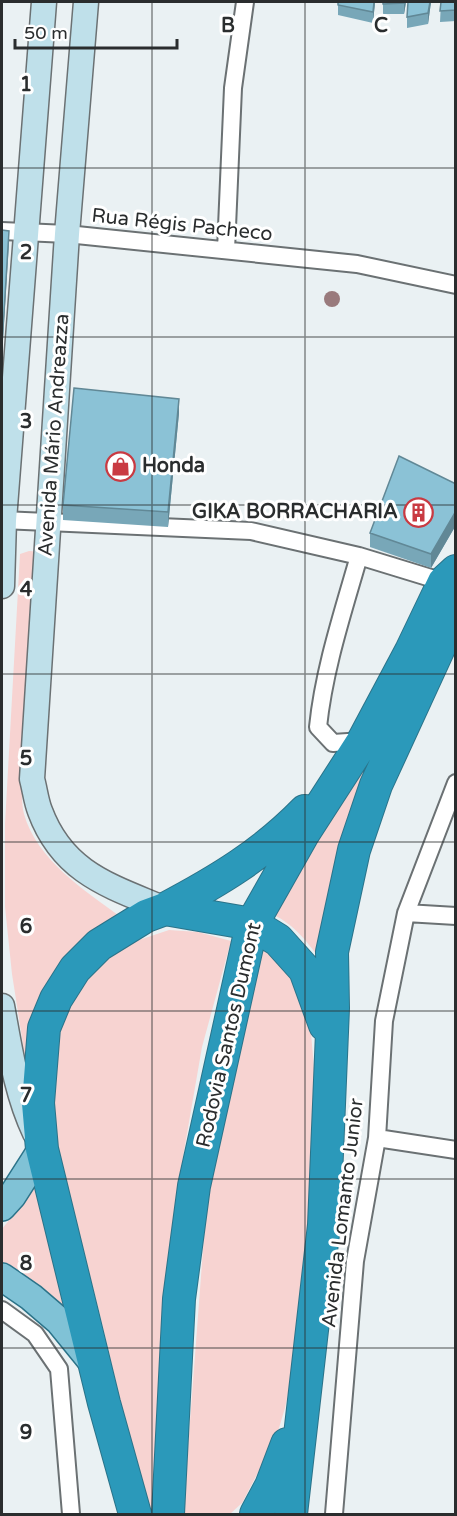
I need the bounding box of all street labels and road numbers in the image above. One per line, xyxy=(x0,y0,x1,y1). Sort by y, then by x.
street label: Rua Régis Pacheco xyxy=(90,204,274,246)
street label: Avenida Mário Andreazza xyxy=(34,313,74,557)
street label: Rodovia Santos Dumont xyxy=(191,920,267,1150)
street label: Avenida Lomanto Junior xyxy=(317,1097,369,1329)

